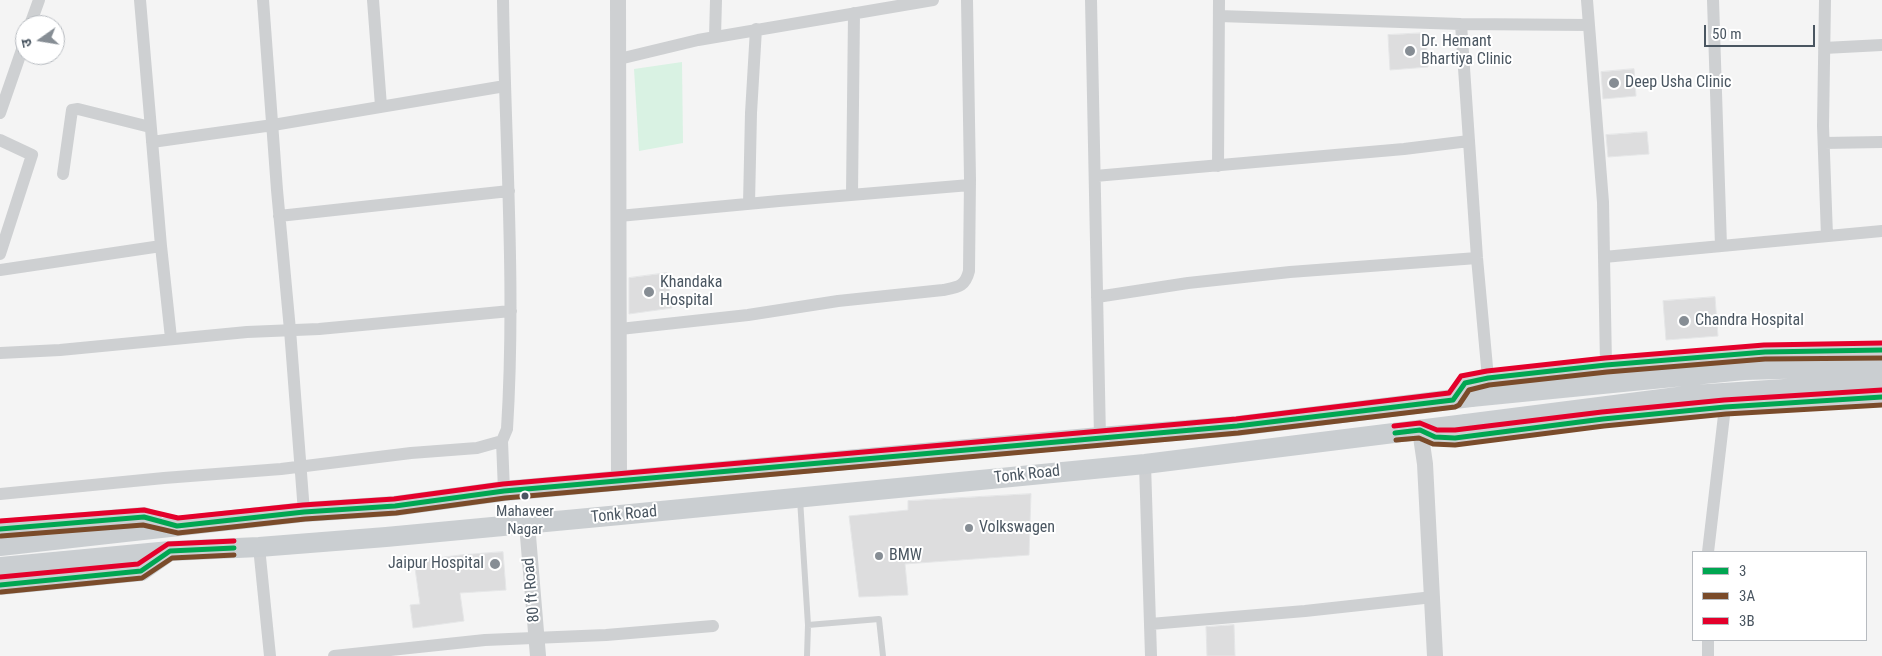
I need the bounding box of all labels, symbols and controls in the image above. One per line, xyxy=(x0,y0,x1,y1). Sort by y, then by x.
north arrow xyxy=(15,15,65,65)
scale bar xyxy=(1707,15,1818,47)
text: 50 m xyxy=(1712,25,1742,43)
place label: Dr. Hemant Bhartiya Clinic xyxy=(1421,32,1512,70)
text: उ xyxy=(18,37,35,49)
marker: Dr. Hemant Bhartiya Clinic xyxy=(1403,44,1417,58)
place label: Deep Usha Clinic xyxy=(1625,73,1731,93)
marker: Deep Usha Clinic xyxy=(1607,76,1621,90)
place label: Khandaka Hospital xyxy=(660,273,722,311)
marker: Khandaka Hospital xyxy=(642,285,656,299)
place label: Chandra Hospital xyxy=(1695,311,1804,331)
marker: Chandra Hospital xyxy=(1677,314,1691,328)
street label: Tonk Road xyxy=(993,462,1061,488)
marker: Mahaveer Nagar xyxy=(520,491,530,501)
place label: Mahaveer Nagar xyxy=(496,503,554,538)
street label: Tonk Road xyxy=(590,503,658,527)
place label: Volkswagen xyxy=(979,518,1055,538)
marker: Volkswagen xyxy=(963,522,975,534)
place label: BMW xyxy=(889,546,922,566)
marker: BMW xyxy=(873,550,885,562)
legend xyxy=(1692,551,1867,641)
place label: Jaipur Hospital xyxy=(388,554,484,574)
marker: Jaipur Hospital xyxy=(488,557,502,571)
street label: 80 ft Road xyxy=(520,557,544,623)
text: 3 xyxy=(1739,562,1746,580)
text: 3A xyxy=(1739,587,1755,605)
text: 3B xyxy=(1739,612,1755,630)

